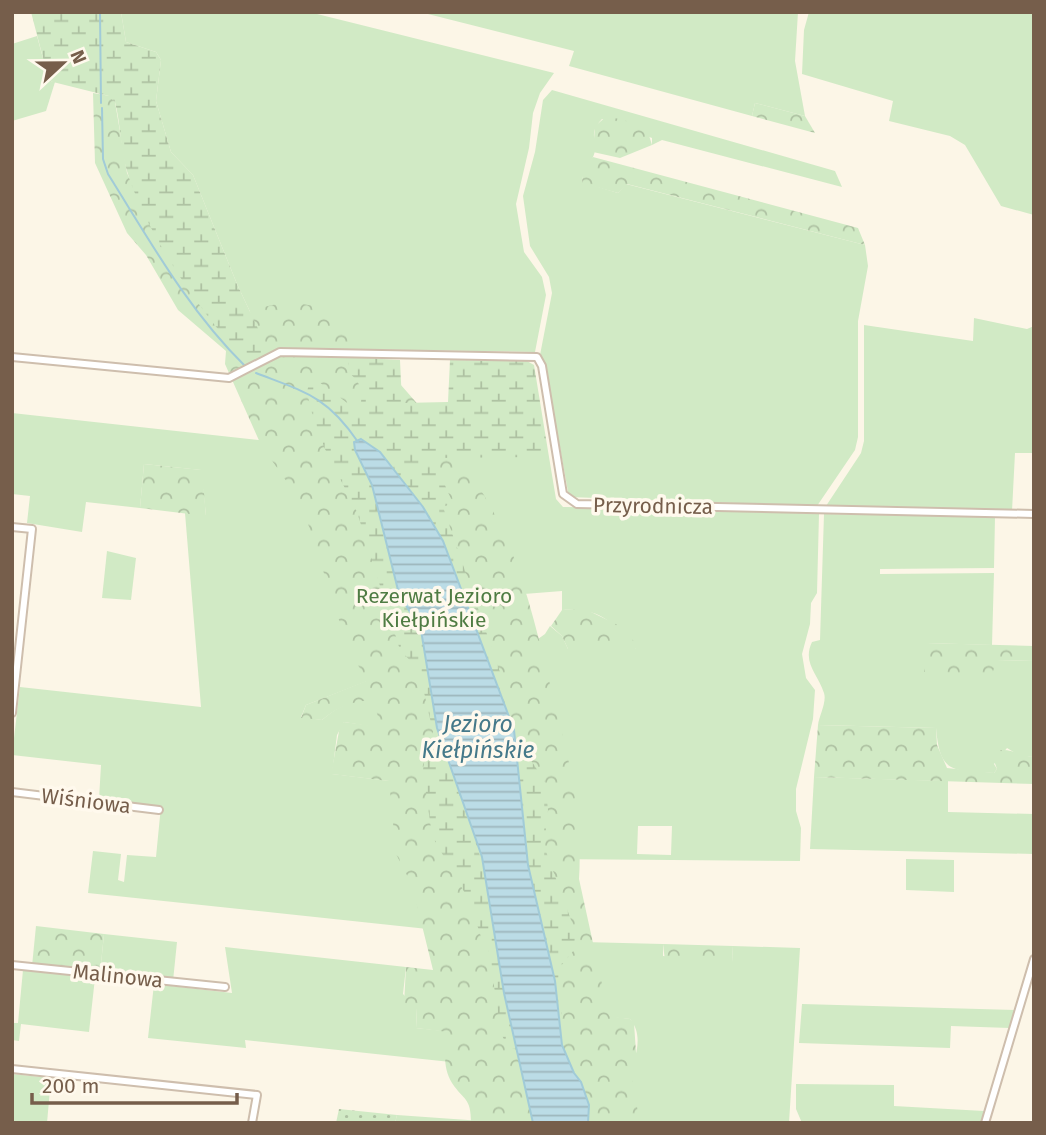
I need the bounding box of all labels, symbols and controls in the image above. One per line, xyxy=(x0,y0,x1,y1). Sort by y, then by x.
north arrow xyxy=(28,28,98,98)
text: N xyxy=(65,47,91,67)
street label: Przyrodnicza xyxy=(593,492,713,520)
park label: Rezerwat Jezioro Kiełpińskie xyxy=(356,583,512,633)
water label: Jezioro Kiełpińskie xyxy=(421,710,535,764)
street label: Wiśniowa xyxy=(40,783,132,819)
street label: Malinowa xyxy=(72,958,164,994)
scale bar xyxy=(32,1062,236,1106)
text: 200 m xyxy=(42,1073,99,1099)

